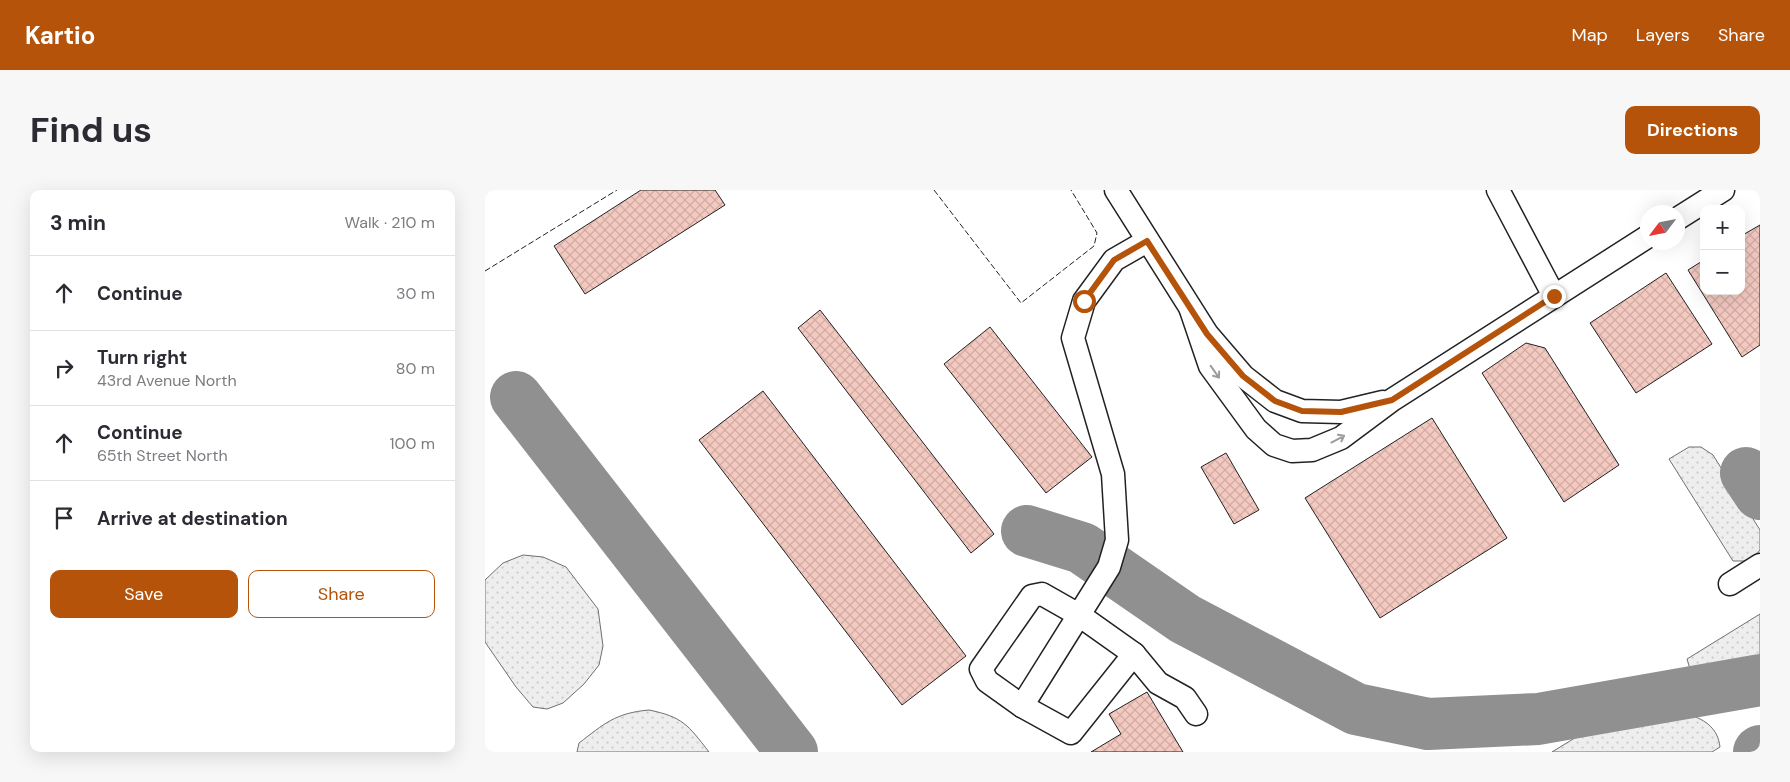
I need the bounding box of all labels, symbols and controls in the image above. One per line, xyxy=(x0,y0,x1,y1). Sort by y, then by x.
text: Kartio xyxy=(25,20,95,51)
text: Map xyxy=(1572,23,1608,47)
text: Layers xyxy=(1636,23,1690,47)
text: Share xyxy=(1718,23,1765,47)
button: Directions xyxy=(1625,106,1760,154)
text: Find us xyxy=(30,107,152,153)
north arrow xyxy=(1640,205,1685,250)
map controls xyxy=(1700,205,1745,295)
button: + xyxy=(1700,205,1745,250)
text: 3 min xyxy=(50,209,106,237)
text: Walk · 210 m xyxy=(345,212,435,233)
button: − xyxy=(1700,250,1745,295)
icon: ahead xyxy=(50,279,78,307)
text: Continue xyxy=(97,281,183,306)
text: 30 m xyxy=(396,283,435,304)
route end xyxy=(1543,285,1566,308)
route start xyxy=(1073,290,1096,313)
text: Turn right xyxy=(97,345,187,370)
icon: right xyxy=(50,354,78,382)
text: 80 m xyxy=(396,358,435,379)
one-way arrow xyxy=(1210,365,1220,379)
text: 43rd Avenue North xyxy=(97,370,237,391)
text: Continue xyxy=(97,420,183,445)
icon: ahead xyxy=(50,429,78,457)
text: 100 m xyxy=(390,433,435,454)
one-way arrow xyxy=(1331,433,1345,443)
text: 65th Street North xyxy=(97,445,228,466)
icon: arrive xyxy=(50,504,78,532)
text: Arrive at destination xyxy=(97,506,288,531)
button: Save xyxy=(50,570,238,618)
button: Share xyxy=(248,570,435,618)

